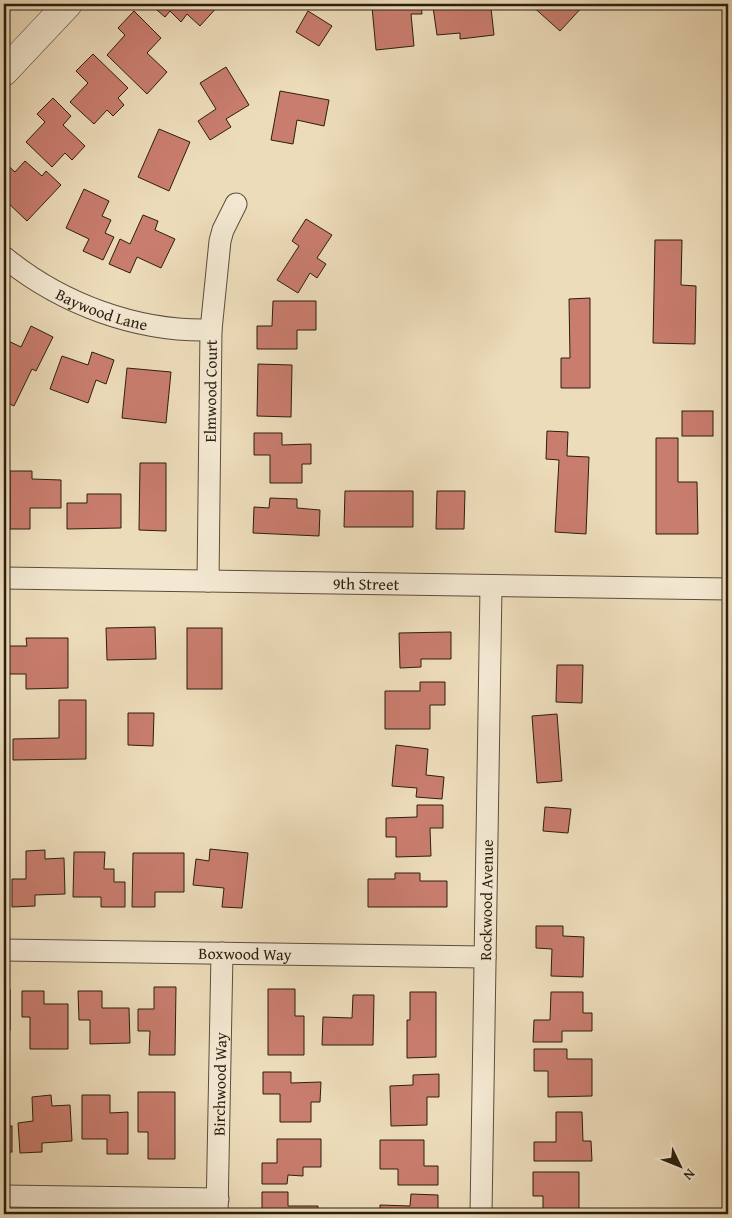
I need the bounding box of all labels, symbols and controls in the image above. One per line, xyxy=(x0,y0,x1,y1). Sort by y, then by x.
street label: Baywood Lane xyxy=(52,282,150,336)
street label: Elmwood Court xyxy=(198,339,223,443)
street label: 9th Street xyxy=(333,571,400,596)
street label: Rockwood Avenue xyxy=(473,839,499,961)
street label: Boxwood Way xyxy=(198,941,292,966)
street label: Birchwood Way xyxy=(206,1032,232,1136)
north arrow xyxy=(654,1140,704,1190)
text: N xyxy=(679,1165,700,1186)

